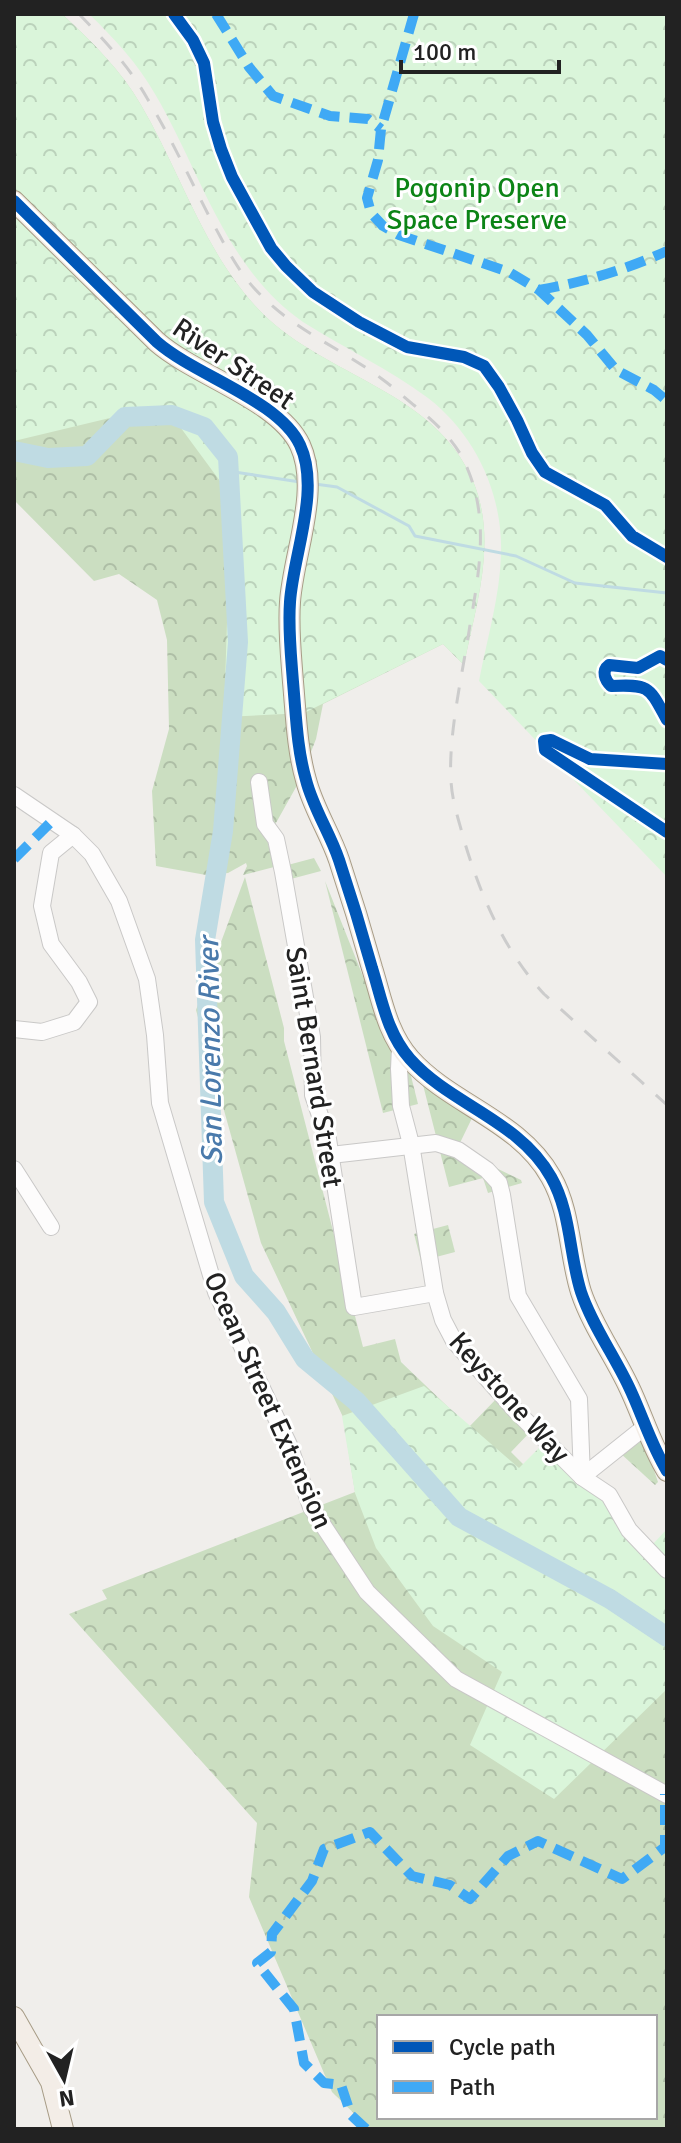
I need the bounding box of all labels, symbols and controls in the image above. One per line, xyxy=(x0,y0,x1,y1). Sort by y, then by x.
scale bar xyxy=(401,24,559,74)
text: 100 m xyxy=(413,37,476,67)
park label: Pogonip Open Space Preserve xyxy=(387,171,567,237)
street label: River Street xyxy=(166,311,301,417)
water label: San Lorenzo River xyxy=(190,933,231,1165)
street label: Saint Bernard Street xyxy=(278,944,350,1190)
street label: Ocean Street Extension xyxy=(196,1267,340,1534)
street label: Keystone Way xyxy=(442,1325,577,1470)
legend xyxy=(377,2015,657,2119)
text: Cycle path xyxy=(449,2032,556,2062)
north arrow xyxy=(24,2039,104,2119)
text: Path xyxy=(449,2072,495,2102)
text: N xyxy=(57,2084,76,2113)

